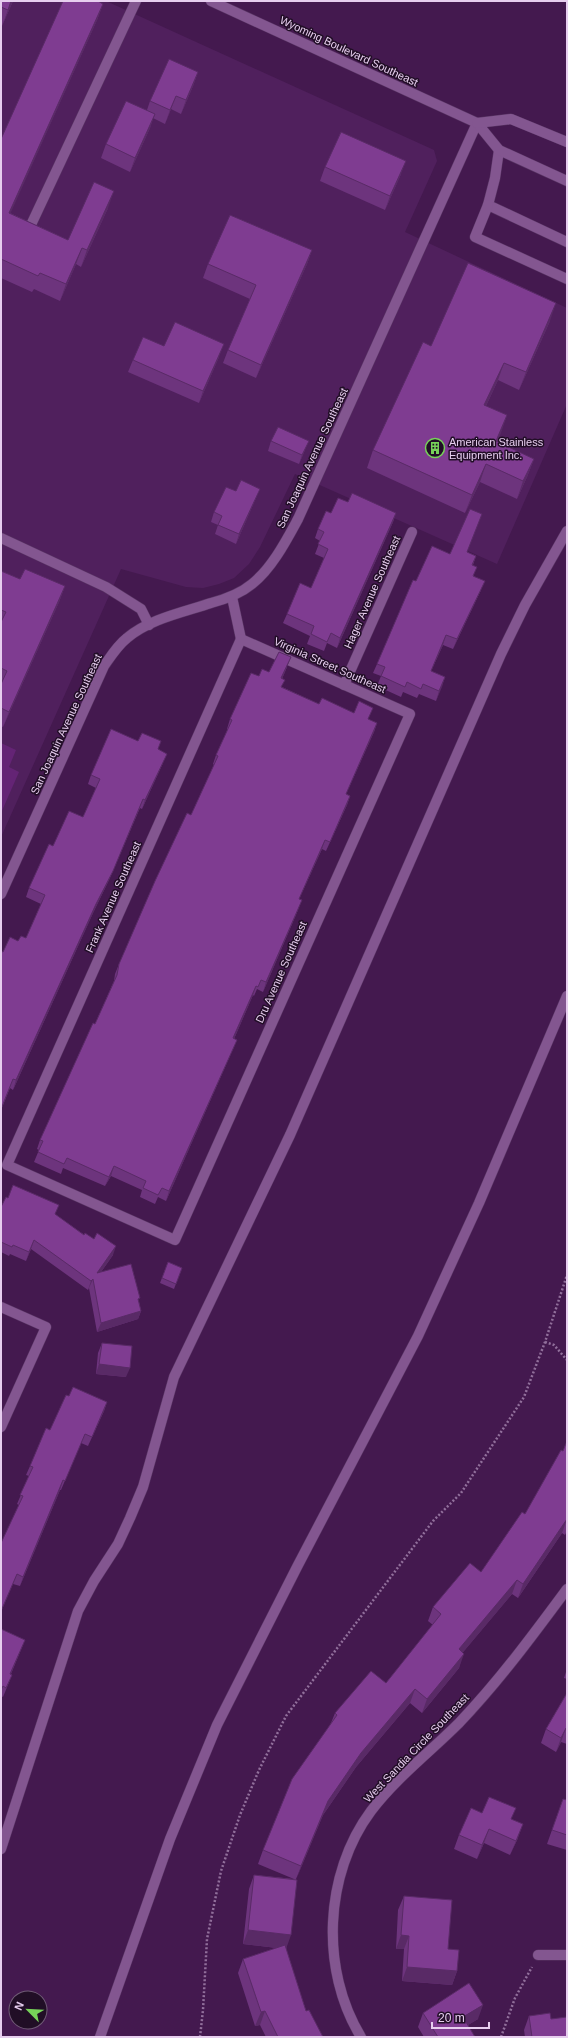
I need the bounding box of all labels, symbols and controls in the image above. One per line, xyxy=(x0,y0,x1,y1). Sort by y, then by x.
street label: Wyoming Boulevard Southeast xyxy=(278,14,420,88)
street label: San Joaquin Avenue Southeast xyxy=(274,386,350,530)
place label: American Stainless Equipment Inc. xyxy=(449,436,544,461)
building icon: American Stainless Equipment Inc. xyxy=(424,437,446,459)
street label: Hager Avenue Southeast xyxy=(342,534,402,650)
street label: Virginia Street Southeast xyxy=(272,635,388,695)
street label: San Joaquin Avenue Southeast xyxy=(28,652,104,796)
street label: Frank Avenue Southeast xyxy=(83,840,143,954)
street label: Dru Avenue Southeast xyxy=(253,919,309,1025)
street label: West Sandia Circle Southeast xyxy=(361,1691,471,1805)
north arrow xyxy=(8,1990,48,2030)
text: N xyxy=(12,2000,26,2012)
scale bar xyxy=(432,2004,489,2030)
text: 20 m xyxy=(438,2011,465,2025)

